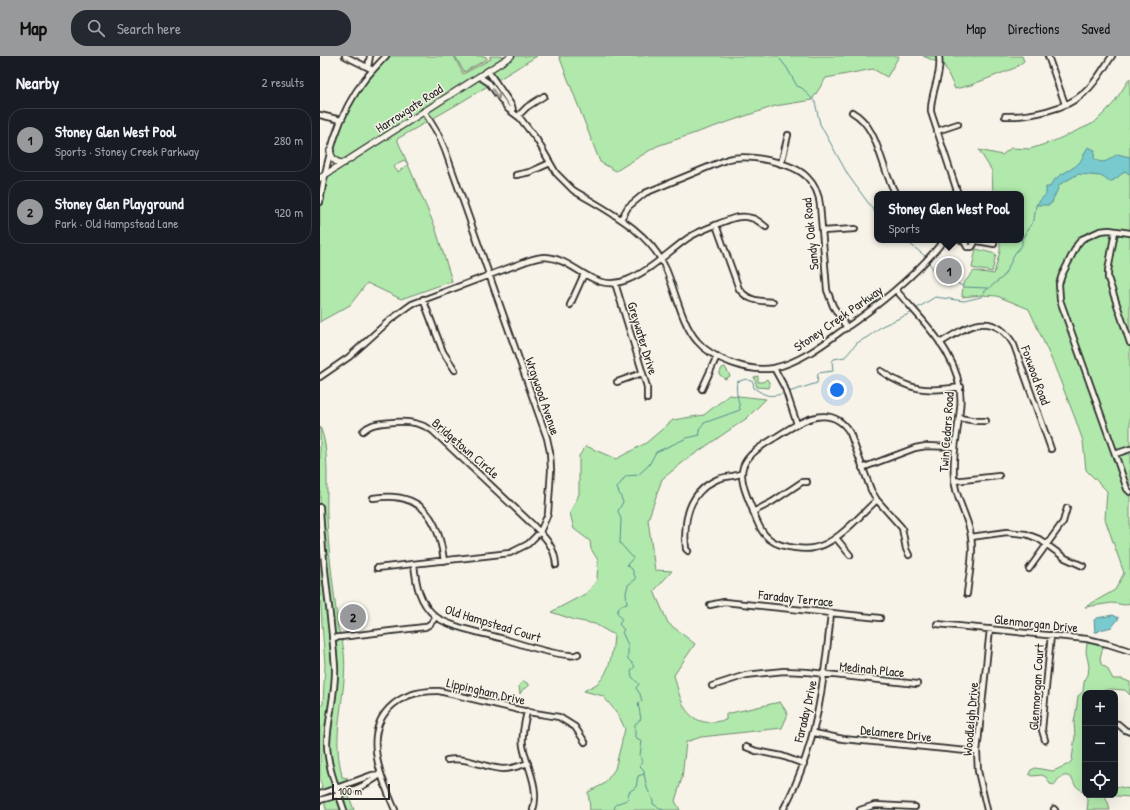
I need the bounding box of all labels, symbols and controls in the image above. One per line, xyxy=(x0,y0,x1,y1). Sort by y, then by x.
search box xyxy=(71,10,351,46)
text: Map xyxy=(20,15,47,41)
icon: search xyxy=(85,17,107,39)
text: Search here xyxy=(117,18,181,39)
text: Map xyxy=(966,19,986,38)
text: Directions xyxy=(1008,19,1059,38)
text: Saved xyxy=(1081,19,1110,38)
text: Nearby xyxy=(16,71,59,94)
text: 2 results xyxy=(262,73,304,91)
street label: Harrowgate Road xyxy=(372,79,446,137)
one-way arrow xyxy=(492,88,500,99)
text: Stoney Glen West Pool xyxy=(55,121,176,142)
text: 1 xyxy=(28,131,32,149)
text: 280 m xyxy=(274,131,303,149)
text: Sports · Stoney Creek Parkway xyxy=(55,142,199,160)
popup xyxy=(874,191,1024,243)
text: Stoney Glen Playground xyxy=(55,193,184,214)
street label: Sandy Oak Road xyxy=(797,197,823,271)
text: Stoney Glen West Pool xyxy=(889,198,1009,219)
text: 2 xyxy=(27,203,33,221)
text: 920 m xyxy=(274,203,303,221)
text: Park · Old Hampstead Lane xyxy=(55,214,178,232)
text: Sports xyxy=(889,219,920,237)
pin: 1 xyxy=(936,256,962,286)
street label: Stoney Creek Parkway xyxy=(790,280,886,355)
street label: Greywater Drive xyxy=(623,299,663,377)
street label: Foxwood Road xyxy=(1017,342,1055,407)
street label: Wraywood Avenue xyxy=(521,355,565,437)
your location xyxy=(827,380,847,400)
street label: Twin Cedars Road xyxy=(934,391,958,473)
street label: Bridgetown Circle xyxy=(428,414,504,482)
street label: Faraday Terrace xyxy=(757,585,834,611)
street label: Old Hampstead Court xyxy=(443,600,544,646)
pin: 2 xyxy=(340,602,366,632)
street label: Glenmorgan Drive xyxy=(993,610,1079,636)
street label: Glenmorgan Court xyxy=(1024,643,1048,731)
street label: Medinah Place xyxy=(839,657,905,681)
street label: Lippingham Drive xyxy=(445,673,527,709)
street label: Faraday Drive xyxy=(789,678,821,745)
street label: Woodleigh Drive xyxy=(958,681,982,757)
map controls xyxy=(1082,690,1118,798)
button: + xyxy=(1082,690,1118,726)
street label: Delamere Drive xyxy=(859,720,933,746)
button: − xyxy=(1082,726,1118,762)
button: locate xyxy=(1082,762,1118,798)
scale bar xyxy=(332,782,390,801)
text: 100 m xyxy=(338,784,362,798)

